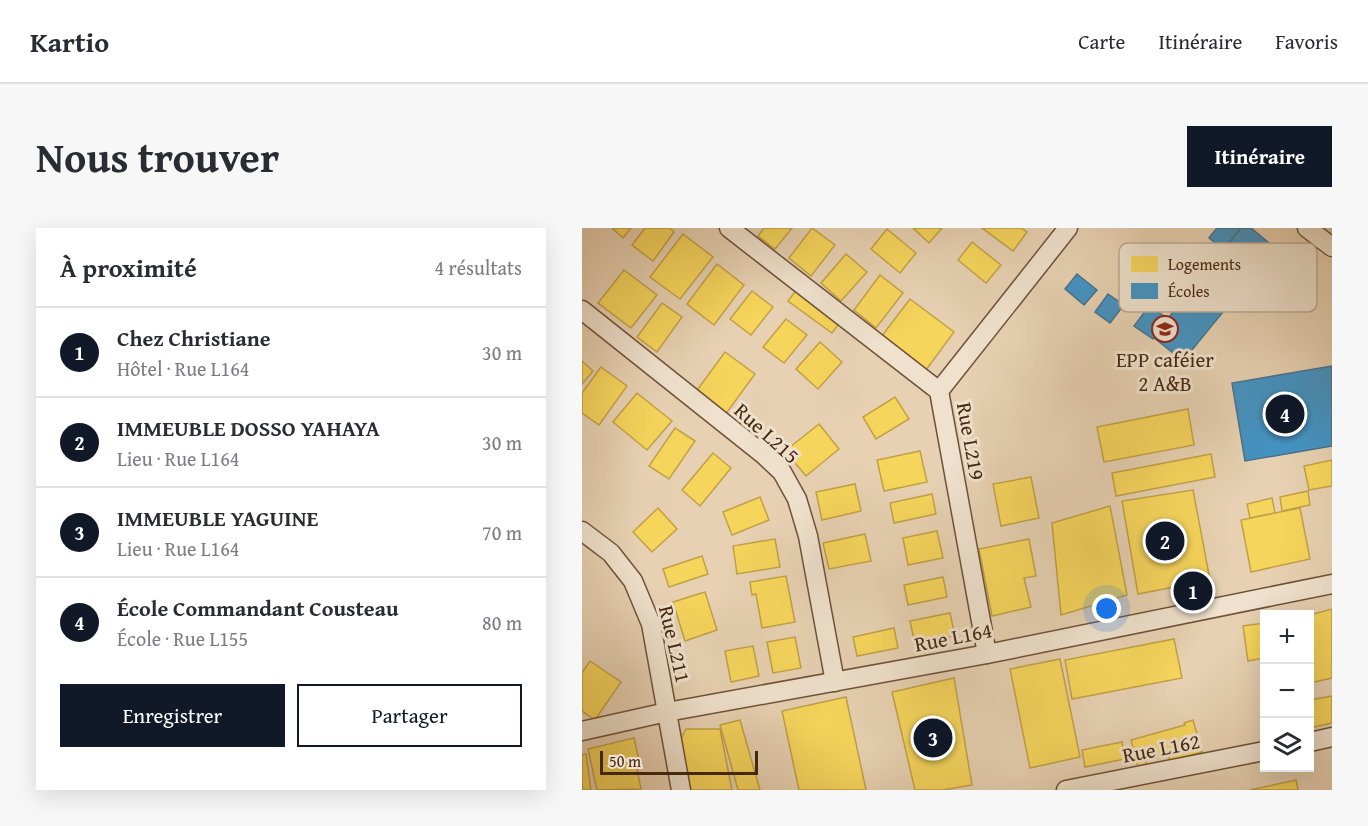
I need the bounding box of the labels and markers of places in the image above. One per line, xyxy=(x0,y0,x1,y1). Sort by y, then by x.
school or university icon: EPP caféier 2 A&B xyxy=(1150,314,1180,344)
place label: EPP caféier 2 A&B xyxy=(1116,344,1214,399)
pin: 4 xyxy=(1266,392,1304,436)
pin: 2 xyxy=(1146,518,1184,564)
pin: 1 xyxy=(1174,568,1212,614)
pin: 3 xyxy=(914,716,952,760)

